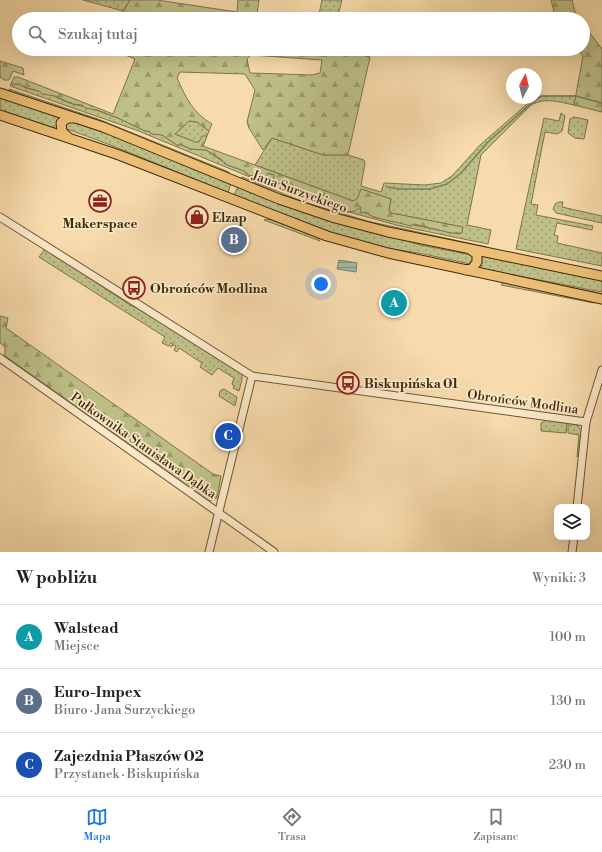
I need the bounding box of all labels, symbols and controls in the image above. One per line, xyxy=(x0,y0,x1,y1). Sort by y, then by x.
search box xyxy=(12,12,590,56)
icon: search xyxy=(26,23,48,45)
text: Szukaj tutaj xyxy=(58,25,138,44)
north arrow xyxy=(506,68,542,104)
street label: Jana Surzyckiego xyxy=(249,167,349,217)
office icon: Makerspace xyxy=(87,188,113,214)
shop icon: Elzap xyxy=(184,204,210,230)
place label: Elzap xyxy=(212,210,247,226)
place label: Makerspace xyxy=(62,216,138,232)
pin: B xyxy=(221,225,247,255)
your location xyxy=(311,274,331,294)
bus stop icon: Obrońców Modlina xyxy=(121,275,147,301)
place label: Obrońców Modlina xyxy=(150,281,269,297)
pin: A xyxy=(381,288,407,318)
bus stop icon: Biskupińska 01 xyxy=(335,370,361,396)
place label: Biskupińska 01 xyxy=(364,376,459,392)
street label: Obrońców Modlina xyxy=(466,386,580,418)
street label: Pułkownika Stanisława Dąbka xyxy=(67,389,220,503)
pin: C xyxy=(215,421,241,451)
map controls xyxy=(554,504,590,540)
button: layers xyxy=(554,504,590,540)
text: W pobliżu xyxy=(16,567,97,589)
text: Wyniki: 3 xyxy=(532,570,586,586)
text: Walstead xyxy=(54,619,119,638)
text: A xyxy=(24,629,34,645)
text: 100 m xyxy=(550,629,586,645)
text: Miejsce xyxy=(54,638,99,654)
text: Euro-Impex xyxy=(54,683,141,702)
text: B xyxy=(24,693,34,709)
text: 130 m xyxy=(551,693,586,709)
text: Biuro · Jana Surzyckiego xyxy=(54,702,195,718)
text: Zajezdnia Płaszów 02 xyxy=(54,747,204,766)
text: C xyxy=(24,757,34,773)
text: 230 m xyxy=(549,757,586,773)
text: Przystanek · Biskupińska xyxy=(54,766,200,782)
tab: Mapa xyxy=(84,806,111,844)
tab: Trasa xyxy=(278,806,306,844)
tab: Zapisane xyxy=(473,806,518,844)

